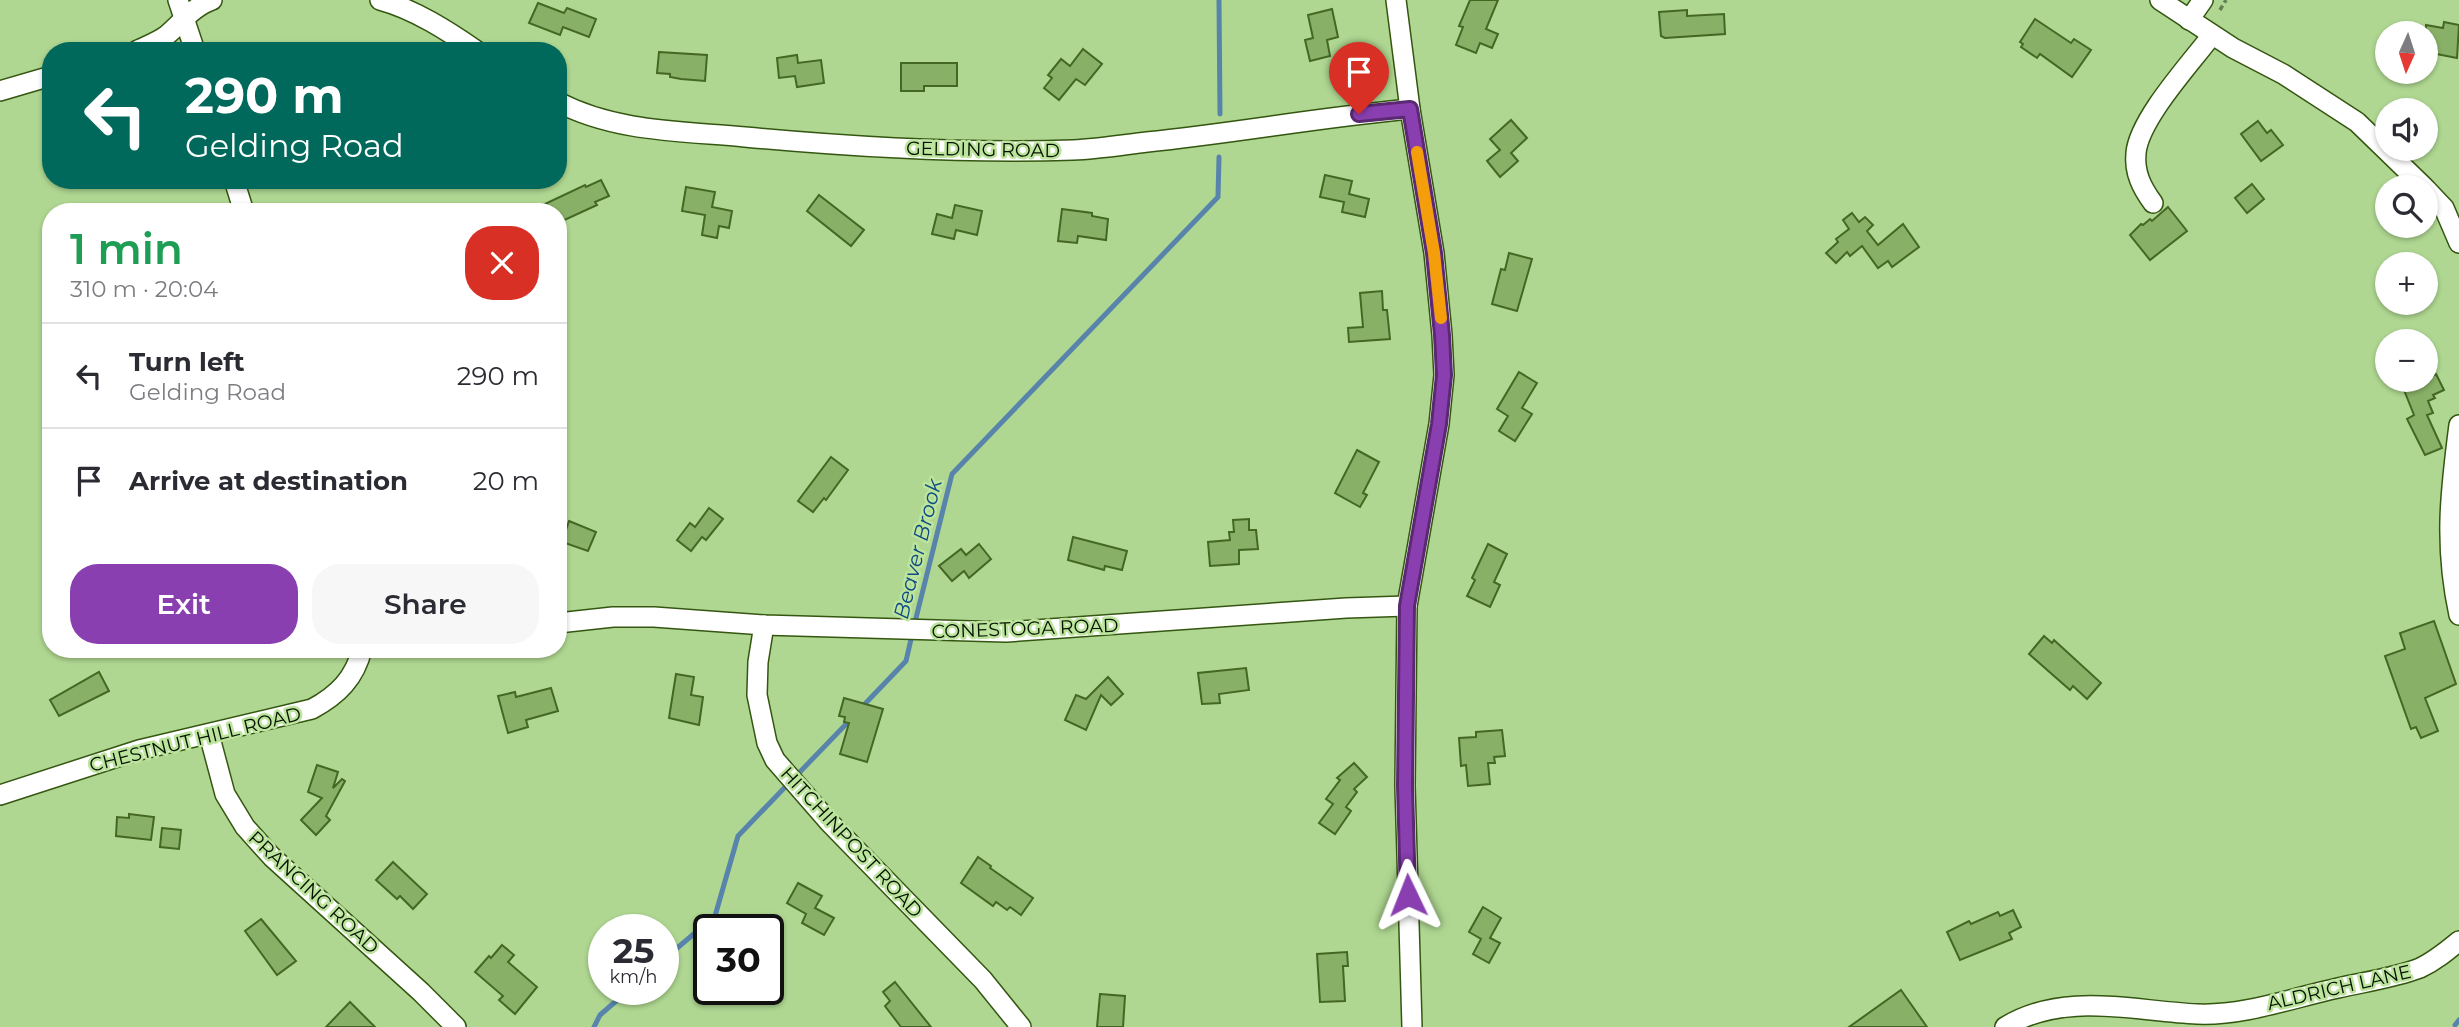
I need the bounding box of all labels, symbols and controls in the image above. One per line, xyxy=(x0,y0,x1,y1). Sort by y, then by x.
north arrow xyxy=(2375,21,2438,84)
map controls xyxy=(2375,21,2438,392)
pin xyxy=(1329,42,1389,114)
icon: arrive xyxy=(1340,53,1378,91)
text: 290 m xyxy=(185,66,344,125)
icon: left xyxy=(70,70,161,161)
button: sound xyxy=(2375,98,2438,161)
text: Gelding Road xyxy=(185,126,404,165)
street label: GELDING ROAD xyxy=(906,137,1060,162)
button: search xyxy=(2375,175,2438,238)
text: 1 min xyxy=(70,223,183,275)
button: close xyxy=(465,226,539,300)
button: + xyxy=(2375,252,2438,315)
text: 310 m · 20:04 xyxy=(70,275,218,303)
button: − xyxy=(2375,329,2438,392)
text: Turn left xyxy=(129,346,245,378)
icon: left xyxy=(70,357,108,395)
text: 290 m xyxy=(457,360,539,392)
text: Gelding Road xyxy=(129,378,286,406)
icon: arrive xyxy=(70,462,108,500)
text: Arrive at destination xyxy=(129,465,408,497)
text: 20 m xyxy=(473,465,539,497)
water label: Beaver Brook xyxy=(888,475,947,621)
button: Exit xyxy=(70,564,298,644)
button: Share xyxy=(312,564,539,644)
street label: CONESTOGA ROAD xyxy=(931,614,1119,643)
street label: CHESTNUT HILL ROAD xyxy=(87,702,303,777)
street label: HITCHINPOST ROAD xyxy=(776,762,927,923)
street label: PRANCING ROAD xyxy=(244,826,383,959)
position arrow xyxy=(1371,858,1445,932)
speed limit sign: 30 xyxy=(693,914,784,1005)
text: 25 xyxy=(613,929,654,972)
street label: ALDRICH LANE xyxy=(2265,960,2413,1015)
text: km/h xyxy=(609,966,658,988)

